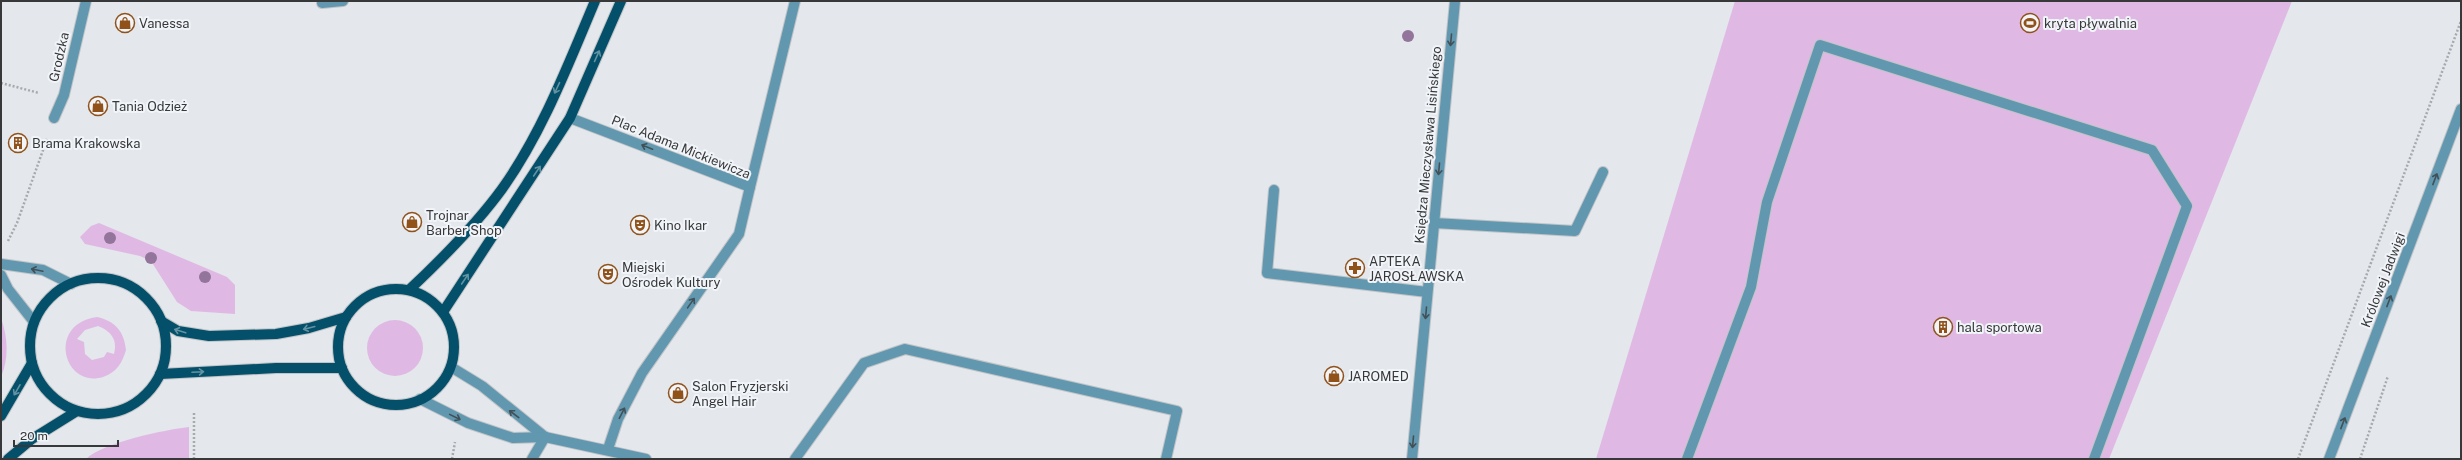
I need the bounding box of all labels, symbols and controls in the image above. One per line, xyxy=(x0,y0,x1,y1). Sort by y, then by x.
shop icon: Vanessa xyxy=(114,12,136,34)
sports icon: kryta pływalnia xyxy=(2019,12,2041,34)
place label: Vanessa xyxy=(139,16,190,31)
place label: kryta pływalnia xyxy=(2044,16,2137,31)
street label: Grodzka xyxy=(46,31,72,83)
one-way arrow xyxy=(1448,33,1455,46)
street label: Księdza Mieczysława Lisińskiego xyxy=(1412,46,1444,244)
one-way arrow xyxy=(594,51,601,63)
one-way arrow xyxy=(552,81,560,93)
shop icon: Tania Odzież xyxy=(87,95,109,117)
place label: Tania Odzież xyxy=(112,99,187,114)
street label: Plac Adama Mickiewicza xyxy=(609,112,753,182)
building icon: Brama Krakowska xyxy=(7,132,29,154)
place label: Brama Krakowska xyxy=(32,136,140,151)
one-way arrow xyxy=(642,143,654,150)
one-way arrow xyxy=(1436,162,1443,175)
one-way arrow xyxy=(533,166,541,177)
one-way arrow xyxy=(2431,174,2439,186)
place label: Trojnar Barber Shop xyxy=(426,208,502,238)
shop icon: Trojnar Barber Shop xyxy=(401,211,423,233)
theatre icon: Kino Ikar xyxy=(629,214,651,236)
place label: Kino Ikar xyxy=(654,218,707,233)
street label: Królowej Jadwigi xyxy=(2358,230,2408,330)
place label: APTEKA JAROSŁAWSKA xyxy=(1369,254,1464,284)
pharmacy icon: APTEKA JAROSŁAWSKA xyxy=(1344,257,1366,279)
place label: Miejski Ośrodek Kultury xyxy=(622,260,720,290)
theatre icon: Miejski Ośrodek Kultury xyxy=(597,263,619,285)
one-way arrow xyxy=(31,265,44,273)
one-way arrow xyxy=(461,274,469,285)
one-way arrow xyxy=(2386,294,2393,307)
one-way arrow xyxy=(687,298,695,309)
one-way arrow xyxy=(1422,306,1429,319)
building icon: hala sportowa xyxy=(1932,316,1954,338)
place label: hala sportowa xyxy=(1957,320,2042,335)
one-way arrow xyxy=(303,325,316,332)
one-way arrow xyxy=(174,327,187,334)
shop icon: JAROMED xyxy=(1323,365,1345,387)
one-way arrow xyxy=(191,369,204,376)
place label: JAROMED xyxy=(1348,369,1409,384)
place label: Salon Fryzjerski Angel Hair xyxy=(692,379,789,409)
shop icon: Salon Fryzjerski Angel Hair xyxy=(667,382,689,404)
one-way arrow xyxy=(12,383,20,395)
one-way arrow xyxy=(618,407,626,419)
one-way arrow xyxy=(509,409,520,418)
one-way arrow xyxy=(449,414,461,421)
one-way arrow xyxy=(2340,417,2348,429)
scale bar xyxy=(14,422,118,448)
text: 20 m xyxy=(20,429,48,443)
one-way arrow xyxy=(1410,435,1417,448)

